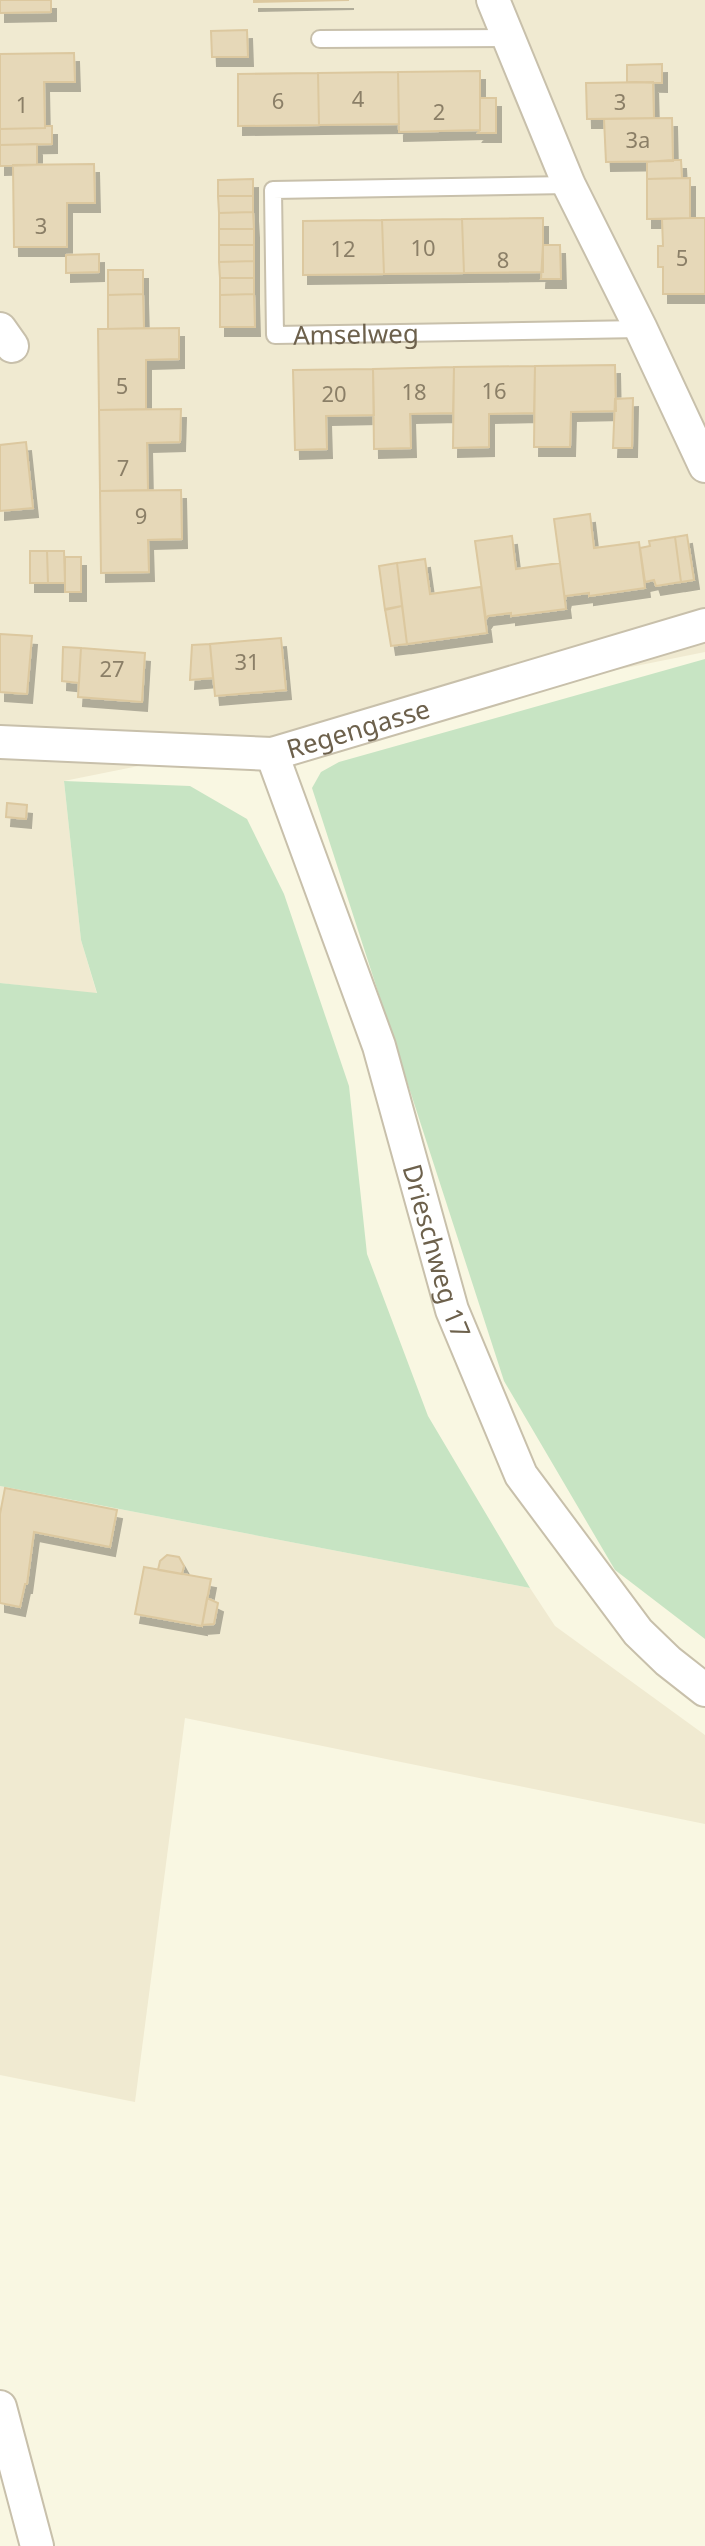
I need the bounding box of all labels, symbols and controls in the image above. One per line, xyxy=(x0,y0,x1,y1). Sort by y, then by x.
house number: 4 xyxy=(352,83,365,113)
house number: 6 xyxy=(272,85,284,115)
house number: 3 xyxy=(614,86,626,116)
house number: 1 xyxy=(16,89,28,119)
house number: 2 xyxy=(433,96,445,126)
house number: 3a xyxy=(626,124,650,154)
house number: 3 xyxy=(35,210,47,240)
house number: 10 xyxy=(410,232,436,262)
house number: 12 xyxy=(330,233,356,263)
house number: 5 xyxy=(676,242,688,272)
house number: 8 xyxy=(497,244,509,274)
street label: Amselweg xyxy=(293,315,419,353)
house number: 5 xyxy=(116,370,128,400)
house number: 16 xyxy=(481,375,507,405)
house number: 18 xyxy=(401,376,427,406)
house number: 20 xyxy=(321,378,347,408)
house number: 7 xyxy=(117,452,129,482)
house number: 9 xyxy=(135,500,147,530)
house number: 31 xyxy=(234,646,260,676)
house number: 27 xyxy=(99,653,125,683)
street label: Regengasse xyxy=(282,690,434,767)
street label: Drieschweg 17 xyxy=(394,1160,480,1344)

